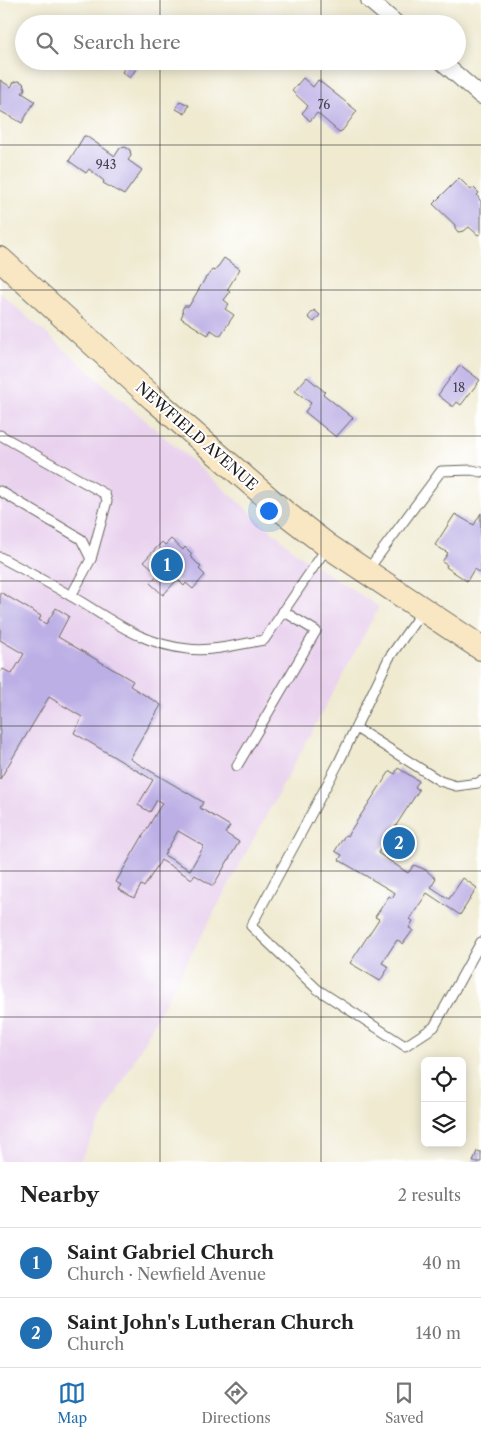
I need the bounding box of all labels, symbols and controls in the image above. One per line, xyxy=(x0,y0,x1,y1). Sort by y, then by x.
search box xyxy=(15,15,466,70)
icon: search xyxy=(33,29,61,57)
text: Search here xyxy=(73,31,181,54)
house number: 76 xyxy=(318,97,330,112)
house number: 943 xyxy=(96,157,116,172)
street label: NEWFIELD AVENUE xyxy=(132,378,262,494)
house number: 18 xyxy=(453,380,465,395)
your location xyxy=(256,498,282,524)
pin: 1 xyxy=(151,546,183,584)
pin: 2 xyxy=(383,824,415,862)
map controls xyxy=(421,1057,466,1147)
button: locate xyxy=(421,1057,466,1102)
button: layers xyxy=(421,1102,466,1147)
text: Nearby xyxy=(20,1182,99,1207)
text: 2 results xyxy=(398,1185,461,1205)
text: Saint Gabriel Church xyxy=(67,1241,274,1264)
text: 1 xyxy=(32,1253,40,1273)
text: 40 m xyxy=(422,1253,461,1273)
text: Church · Newfield Avenue xyxy=(67,1264,266,1284)
text: Saint John's Lutheran Church xyxy=(67,1311,354,1334)
text: 2 xyxy=(31,1323,41,1343)
text: 140 m xyxy=(416,1323,461,1343)
text: Church xyxy=(67,1334,124,1354)
tab: Map xyxy=(57,1379,87,1427)
tab: Directions xyxy=(201,1379,271,1427)
tab: Saved xyxy=(385,1379,424,1427)

